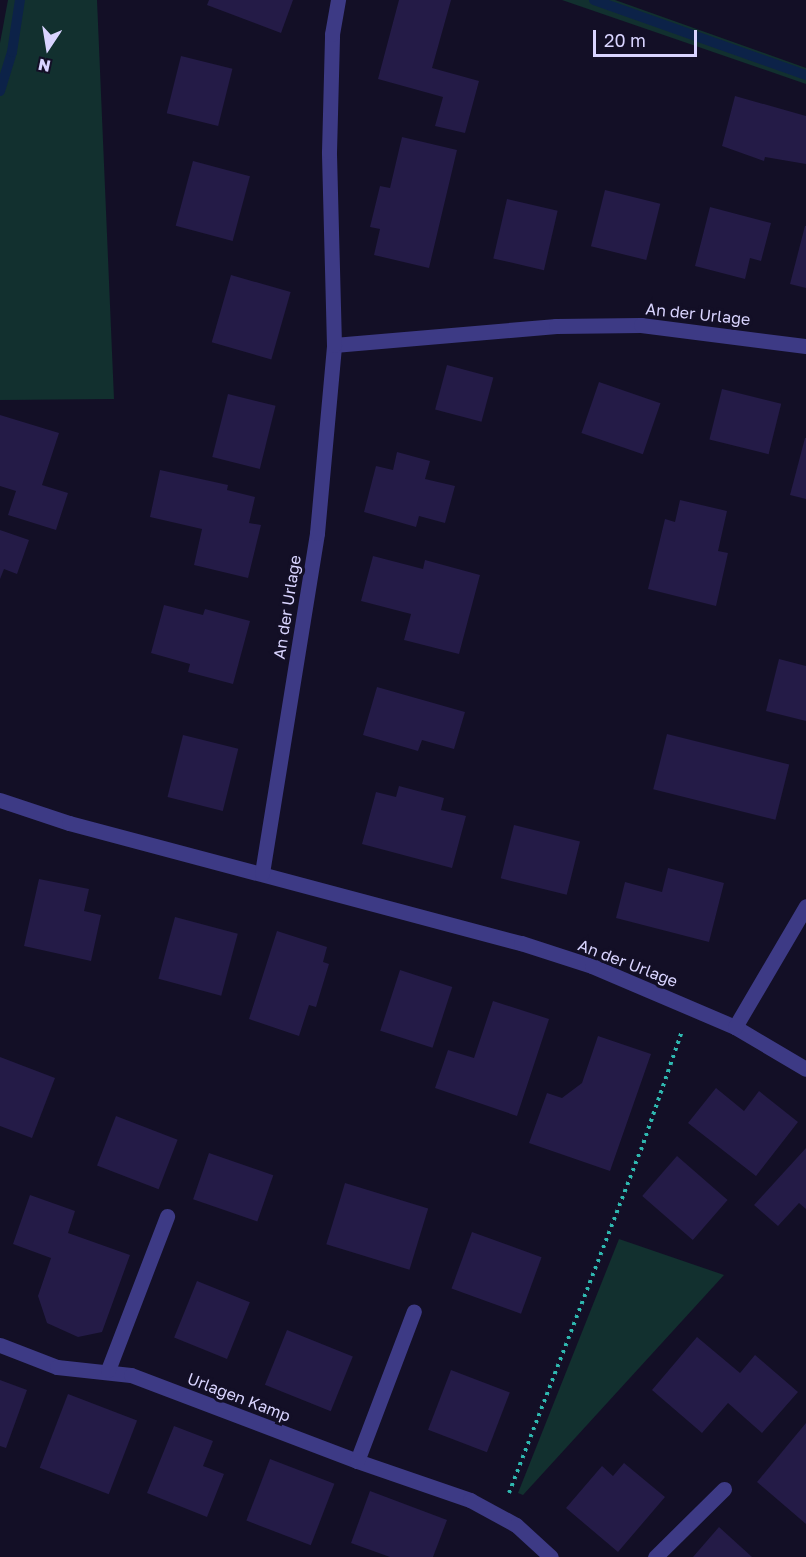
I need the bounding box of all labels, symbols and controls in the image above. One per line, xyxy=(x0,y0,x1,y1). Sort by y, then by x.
north arrow xyxy=(18,18,78,78)
scale bar xyxy=(596,18,700,56)
text: 20 m xyxy=(604,29,646,51)
text: N xyxy=(36,55,52,77)
street label: An der Urlage xyxy=(645,299,751,329)
street label: An der Urlage xyxy=(269,554,305,660)
street label: An der Urlage xyxy=(575,935,681,991)
street label: Urlagen Kamp xyxy=(185,1369,293,1425)

